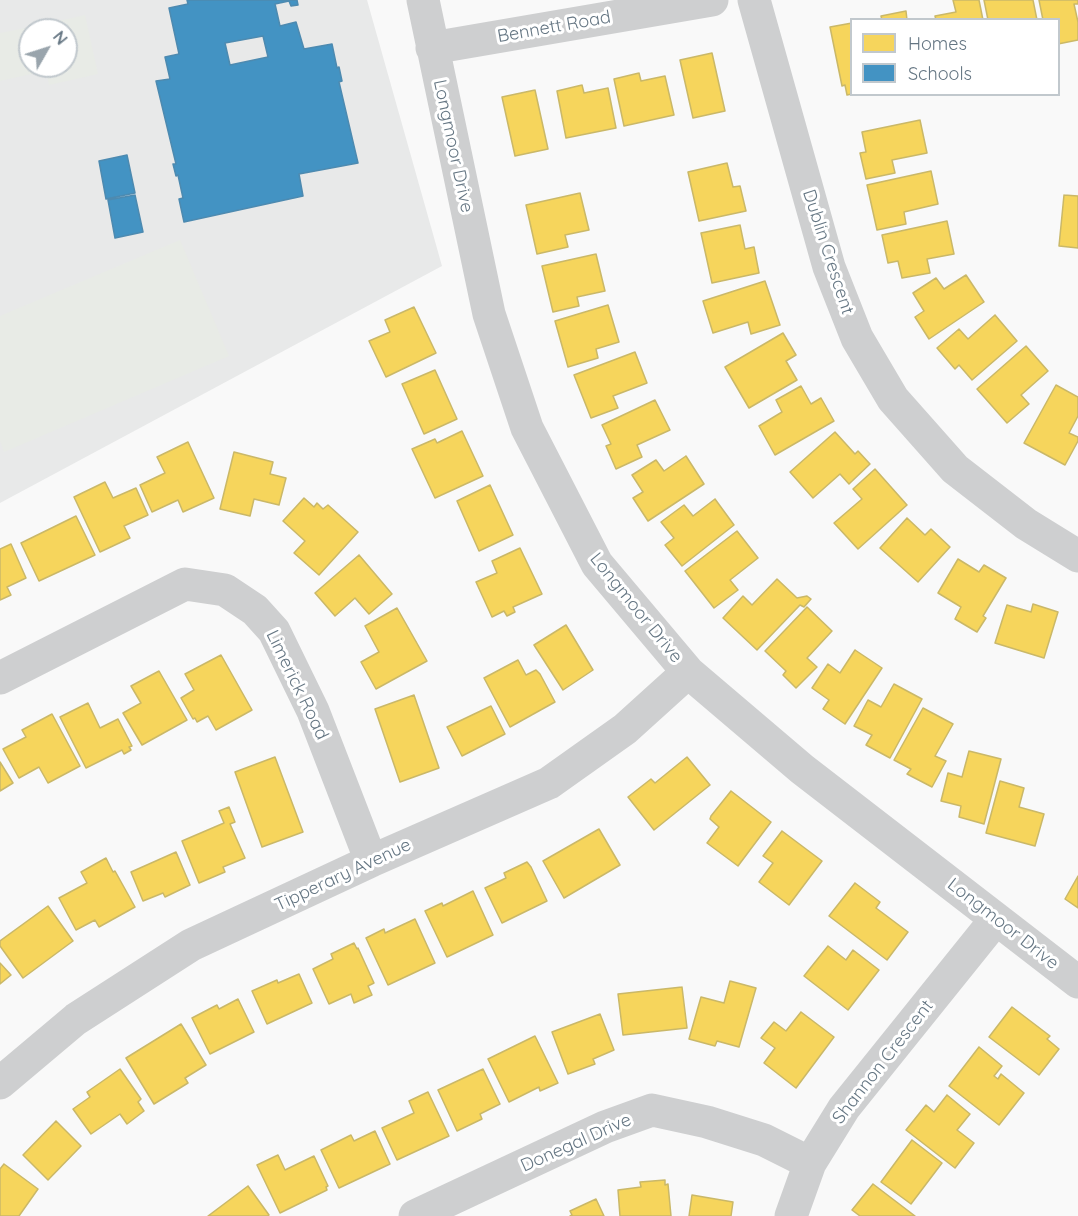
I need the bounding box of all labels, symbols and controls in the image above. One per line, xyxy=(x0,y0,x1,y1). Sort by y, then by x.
street label: Bennett Road xyxy=(496,6,612,48)
north arrow xyxy=(18,18,78,78)
legend xyxy=(850,18,1060,96)
text: N xyxy=(49,27,72,49)
text: Homes xyxy=(908,32,967,55)
text: Schools xyxy=(908,62,972,85)
street label: Longmoor Drive xyxy=(428,78,478,214)
street label: Dublin Crescent xyxy=(798,187,858,317)
street label: Longmoor Drive xyxy=(585,549,687,667)
street label: Limerick Road xyxy=(261,627,333,743)
street label: Tipperary Avenue xyxy=(271,834,415,916)
street label: Longmoor Drive xyxy=(943,874,1063,974)
street label: Shannon Crescent xyxy=(828,996,938,1128)
street label: Donegal Drive xyxy=(517,1109,635,1177)

